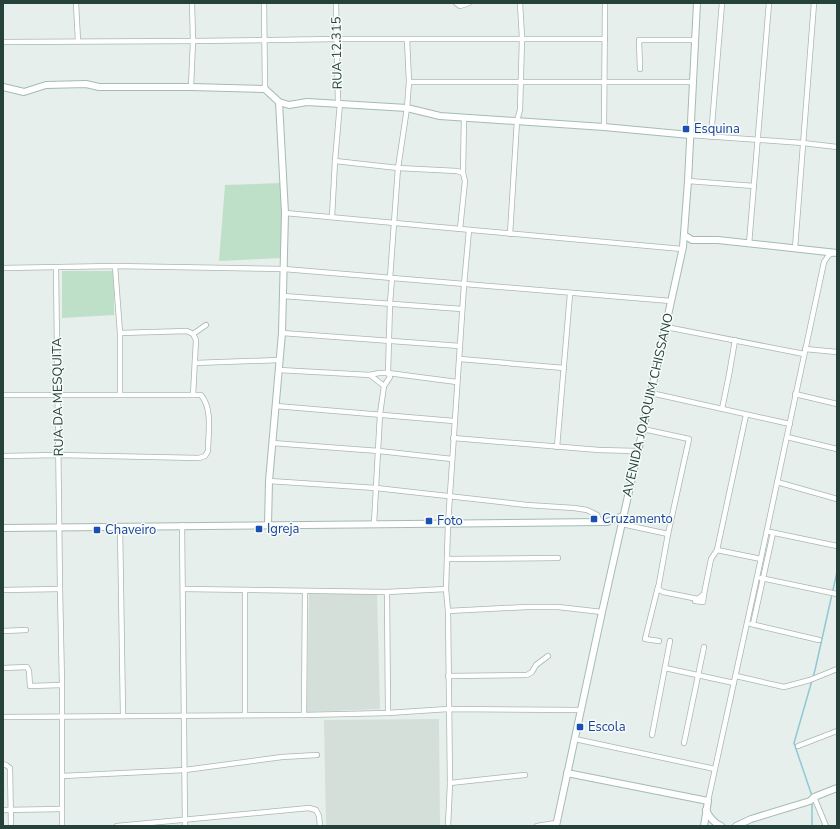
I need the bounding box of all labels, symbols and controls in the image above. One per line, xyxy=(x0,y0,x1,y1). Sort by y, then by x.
street label: RUA 12.315 xyxy=(327,16,347,90)
place label: Esquina xyxy=(694,120,740,138)
marker: Esquina xyxy=(681,124,691,134)
street label: AVENIDA JOAQUIM CHISSANO xyxy=(618,311,678,499)
street label: RUA DA MESQUITA xyxy=(48,337,68,457)
place label: Cruzamento xyxy=(602,510,673,528)
place label: Foto xyxy=(437,512,463,530)
marker: Cruzamento xyxy=(589,514,599,524)
marker: Foto xyxy=(424,516,434,526)
place label: Igreja xyxy=(267,520,299,538)
place label: Chaveiro xyxy=(105,521,156,539)
marker: Igreja xyxy=(254,524,264,534)
marker: Chaveiro xyxy=(92,525,102,535)
place label: Escola xyxy=(588,718,626,736)
marker: Escola xyxy=(575,722,585,732)

